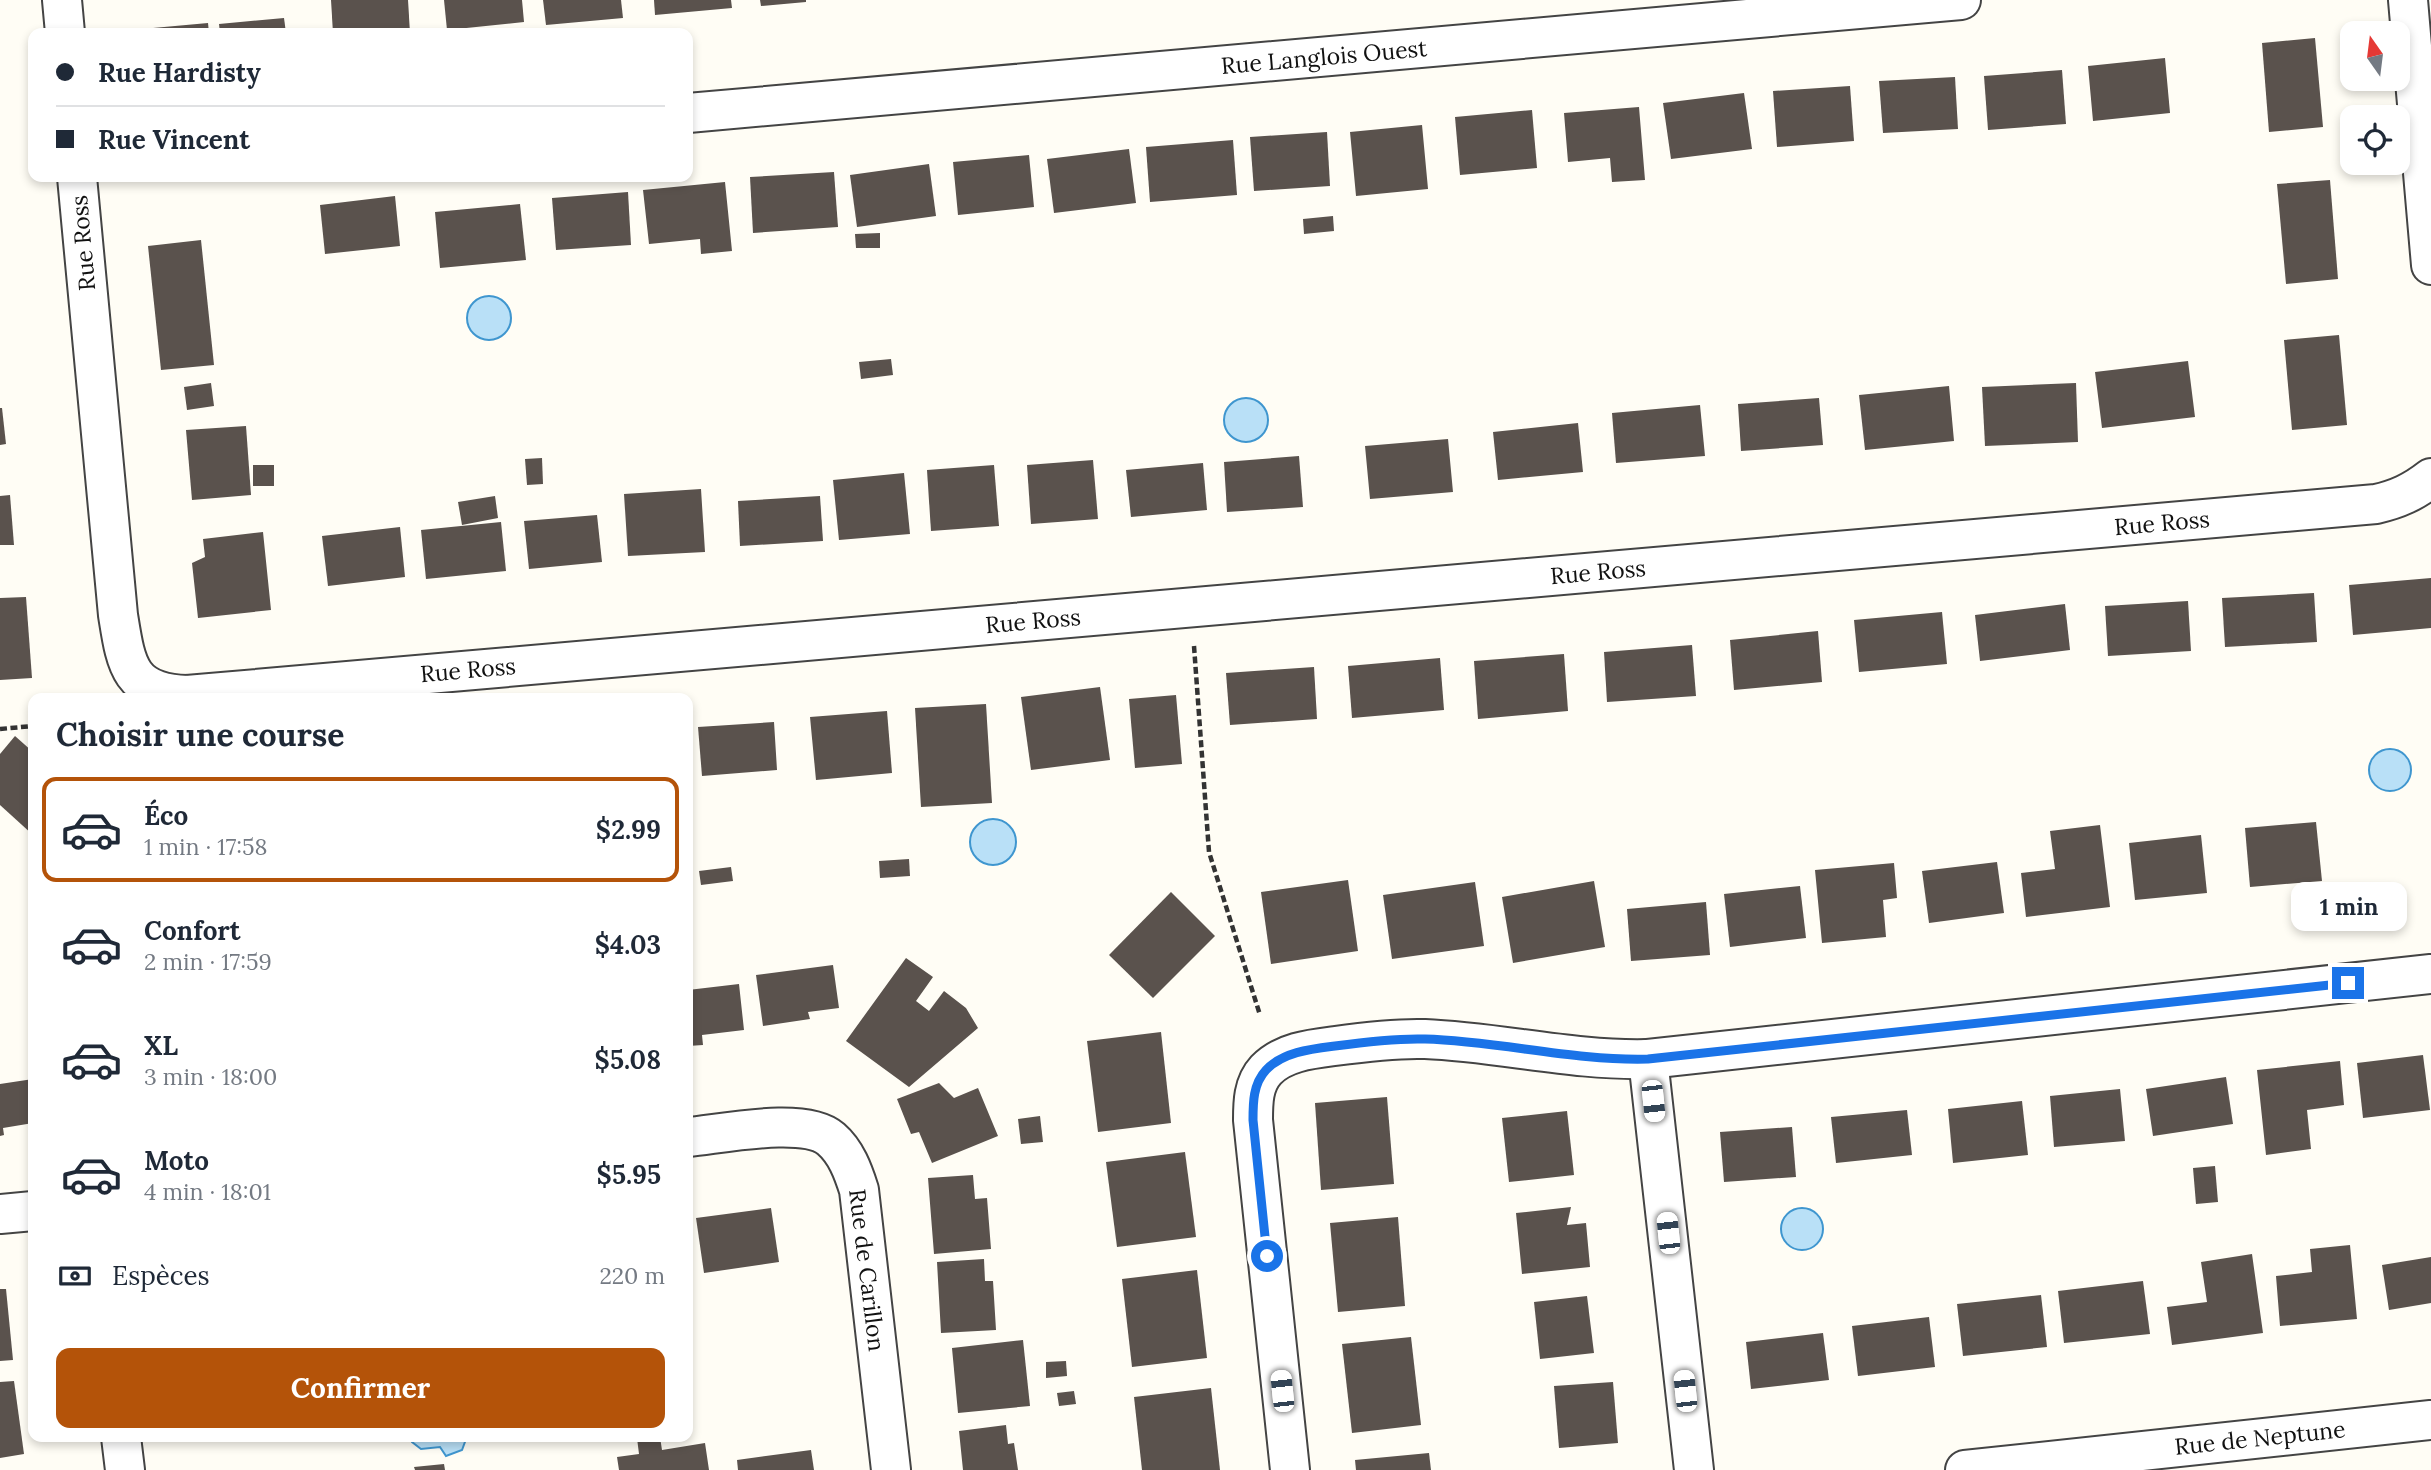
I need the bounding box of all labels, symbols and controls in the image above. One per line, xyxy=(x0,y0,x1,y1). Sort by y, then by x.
north arrow xyxy=(2340,21,2410,91)
map controls xyxy=(2340,21,2410,175)
street label: Rue Langlois Ouest xyxy=(1220,33,1428,80)
text: Rue Hardisty xyxy=(98,56,261,89)
button: locate xyxy=(2340,105,2410,175)
text: Rue Vincent xyxy=(98,123,250,156)
street label: Rue Ross xyxy=(64,194,101,292)
street label: Rue Ross xyxy=(2113,504,2211,541)
street label: Rue Ross xyxy=(1549,553,1647,590)
street label: Rue Ross xyxy=(984,602,1082,639)
street label: Rue Ross xyxy=(419,651,517,688)
text: Choisir une course xyxy=(56,714,344,755)
icon: car xyxy=(60,798,123,861)
text: Éco xyxy=(144,799,188,832)
text: $2.99 xyxy=(596,813,661,846)
text: 1 min · 17:58 xyxy=(144,832,267,861)
callout: 1 min xyxy=(2290,881,2406,930)
text: 1 min xyxy=(2320,892,2378,921)
icon: car xyxy=(60,913,123,976)
text: Confort xyxy=(144,914,241,947)
text: $4.03 xyxy=(595,928,661,961)
text: 2 min · 17:59 xyxy=(144,947,272,976)
route end xyxy=(2332,967,2364,999)
icon: car xyxy=(60,1028,123,1091)
text: XL xyxy=(144,1029,178,1062)
text: $5.08 xyxy=(595,1043,661,1076)
text: 3 min · 18:00 xyxy=(144,1062,277,1091)
car xyxy=(1641,1079,1666,1123)
icon: car xyxy=(60,1143,123,1206)
text: Moto xyxy=(144,1144,209,1177)
text: $5.95 xyxy=(597,1158,661,1191)
text: 4 min · 18:01 xyxy=(144,1177,271,1206)
street label: Rue de Carillon xyxy=(843,1187,892,1353)
car xyxy=(1656,1211,1681,1255)
route start xyxy=(1251,1240,1283,1272)
icon: cash xyxy=(56,1257,94,1295)
text: Espèces xyxy=(112,1259,210,1292)
text: 220 m xyxy=(599,1261,665,1290)
button: Confirmer xyxy=(56,1348,665,1428)
car xyxy=(1270,1369,1295,1413)
car xyxy=(1673,1369,1698,1413)
street label: Rue de Neptune xyxy=(2173,1414,2347,1461)

